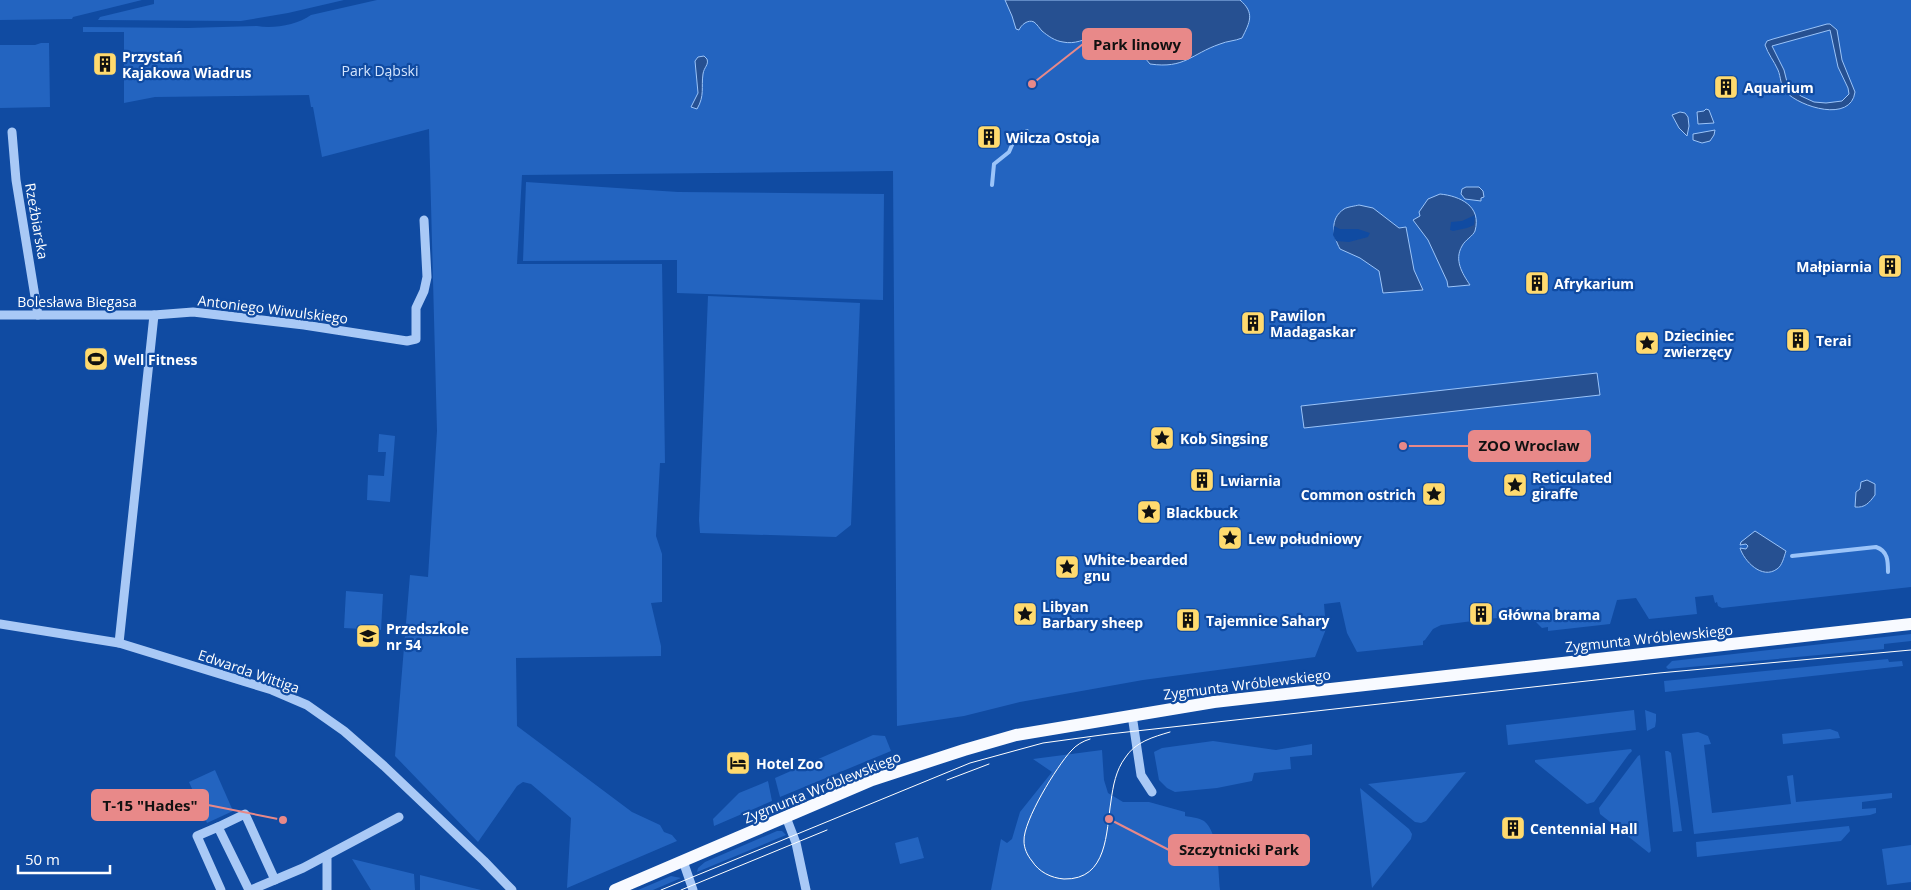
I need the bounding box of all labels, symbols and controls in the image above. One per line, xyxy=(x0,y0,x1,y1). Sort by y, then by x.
callout: Park linowy xyxy=(1083,29,1191,59)
text: Park linowy xyxy=(1093,34,1182,54)
place label: Przystań Kajakowa Wiadrus xyxy=(122,47,252,82)
building icon: Przystań Kajakowa Wiadrus xyxy=(92,51,118,77)
park label: Park Dąbski xyxy=(342,61,418,80)
building icon: Aquarium xyxy=(1713,74,1739,100)
place label: Aquarium xyxy=(1744,78,1814,97)
building icon: Wilcza Ostoja xyxy=(976,124,1002,150)
place label: Wilcza Ostoja xyxy=(1006,128,1100,147)
street label: Rzeźbiarska xyxy=(21,181,53,261)
building icon: Małpiarnia xyxy=(1877,253,1903,279)
place label: Małpiarnia xyxy=(1796,257,1872,276)
building icon: Afrykarium xyxy=(1524,270,1550,296)
place label: Afrykarium xyxy=(1554,274,1634,293)
street label: Antoniego Wiwulskiego xyxy=(197,290,349,328)
street label: Bolesława Biegasa xyxy=(17,292,137,311)
place label: Pawilon Madagaskar xyxy=(1270,306,1356,341)
building icon: Pawilon Madagaskar xyxy=(1240,310,1266,336)
place label: Dzieciniec zwierzęcy xyxy=(1664,326,1734,361)
building icon: Terai xyxy=(1785,327,1811,353)
place icon: Dzieciniec zwierzęcy xyxy=(1634,330,1660,356)
place label: Terai xyxy=(1816,331,1851,350)
sports icon: Well Fitness xyxy=(83,346,109,372)
place label: Well Fitness xyxy=(114,350,197,369)
place icon: Kob Singsing xyxy=(1149,425,1175,451)
place label: Kob Singsing xyxy=(1180,429,1268,448)
callout: ZOO Wroclaw xyxy=(1469,431,1590,461)
text: ZOO Wroclaw xyxy=(1478,435,1580,455)
building icon: Lwiarnia xyxy=(1189,467,1215,493)
place label: Reticulated giraffe xyxy=(1532,468,1612,503)
place label: Lwiarnia xyxy=(1220,471,1281,490)
place icon: Reticulated giraffe xyxy=(1502,472,1528,498)
place icon: Common ostrich xyxy=(1421,481,1447,507)
place label: Common ostrich xyxy=(1301,485,1416,504)
place icon: Blackbuck xyxy=(1136,499,1162,525)
place label: Blackbuck xyxy=(1166,503,1238,522)
place icon: Lew południowy xyxy=(1217,525,1243,551)
place label: Lew południowy xyxy=(1248,529,1362,548)
place label: White-bearded gnu xyxy=(1084,550,1188,585)
place icon: White-bearded gnu xyxy=(1054,554,1080,580)
place label: Libyan Barbary sheep xyxy=(1042,597,1143,632)
place icon: Libyan Barbary sheep xyxy=(1012,601,1038,627)
building icon: Główna brama xyxy=(1468,601,1494,627)
place label: Główna brama xyxy=(1498,605,1600,624)
building icon: Tajemnice Sahary xyxy=(1175,607,1201,633)
place label: Tajemnice Sahary xyxy=(1206,611,1330,630)
place label: Przedszkole nr 54 xyxy=(386,619,469,654)
street label: Zygmunta Wróblewskiego xyxy=(1564,620,1734,656)
school or university icon: Przedszkole nr 54 xyxy=(355,623,381,649)
street label: Edwarda Wittiga xyxy=(196,645,302,697)
street label: Zygmunta Wróblewskiego xyxy=(1162,664,1332,704)
street label: Zygmunta Wróblewskiego xyxy=(740,747,904,827)
hotel icon: Hotel Zoo xyxy=(725,750,751,776)
place label: Hotel Zoo xyxy=(756,754,823,773)
callout: T-15 "Hades" xyxy=(92,790,208,820)
text: T-15 "Hades" xyxy=(102,795,198,815)
building icon: Centennial Hall xyxy=(1500,815,1526,841)
place label: Centennial Hall xyxy=(1530,819,1638,838)
callout: Szczytnicki Park xyxy=(1169,835,1309,865)
text: Szczytnicki Park xyxy=(1179,839,1300,859)
scale bar xyxy=(18,842,110,874)
text: 50 m xyxy=(25,849,60,869)

